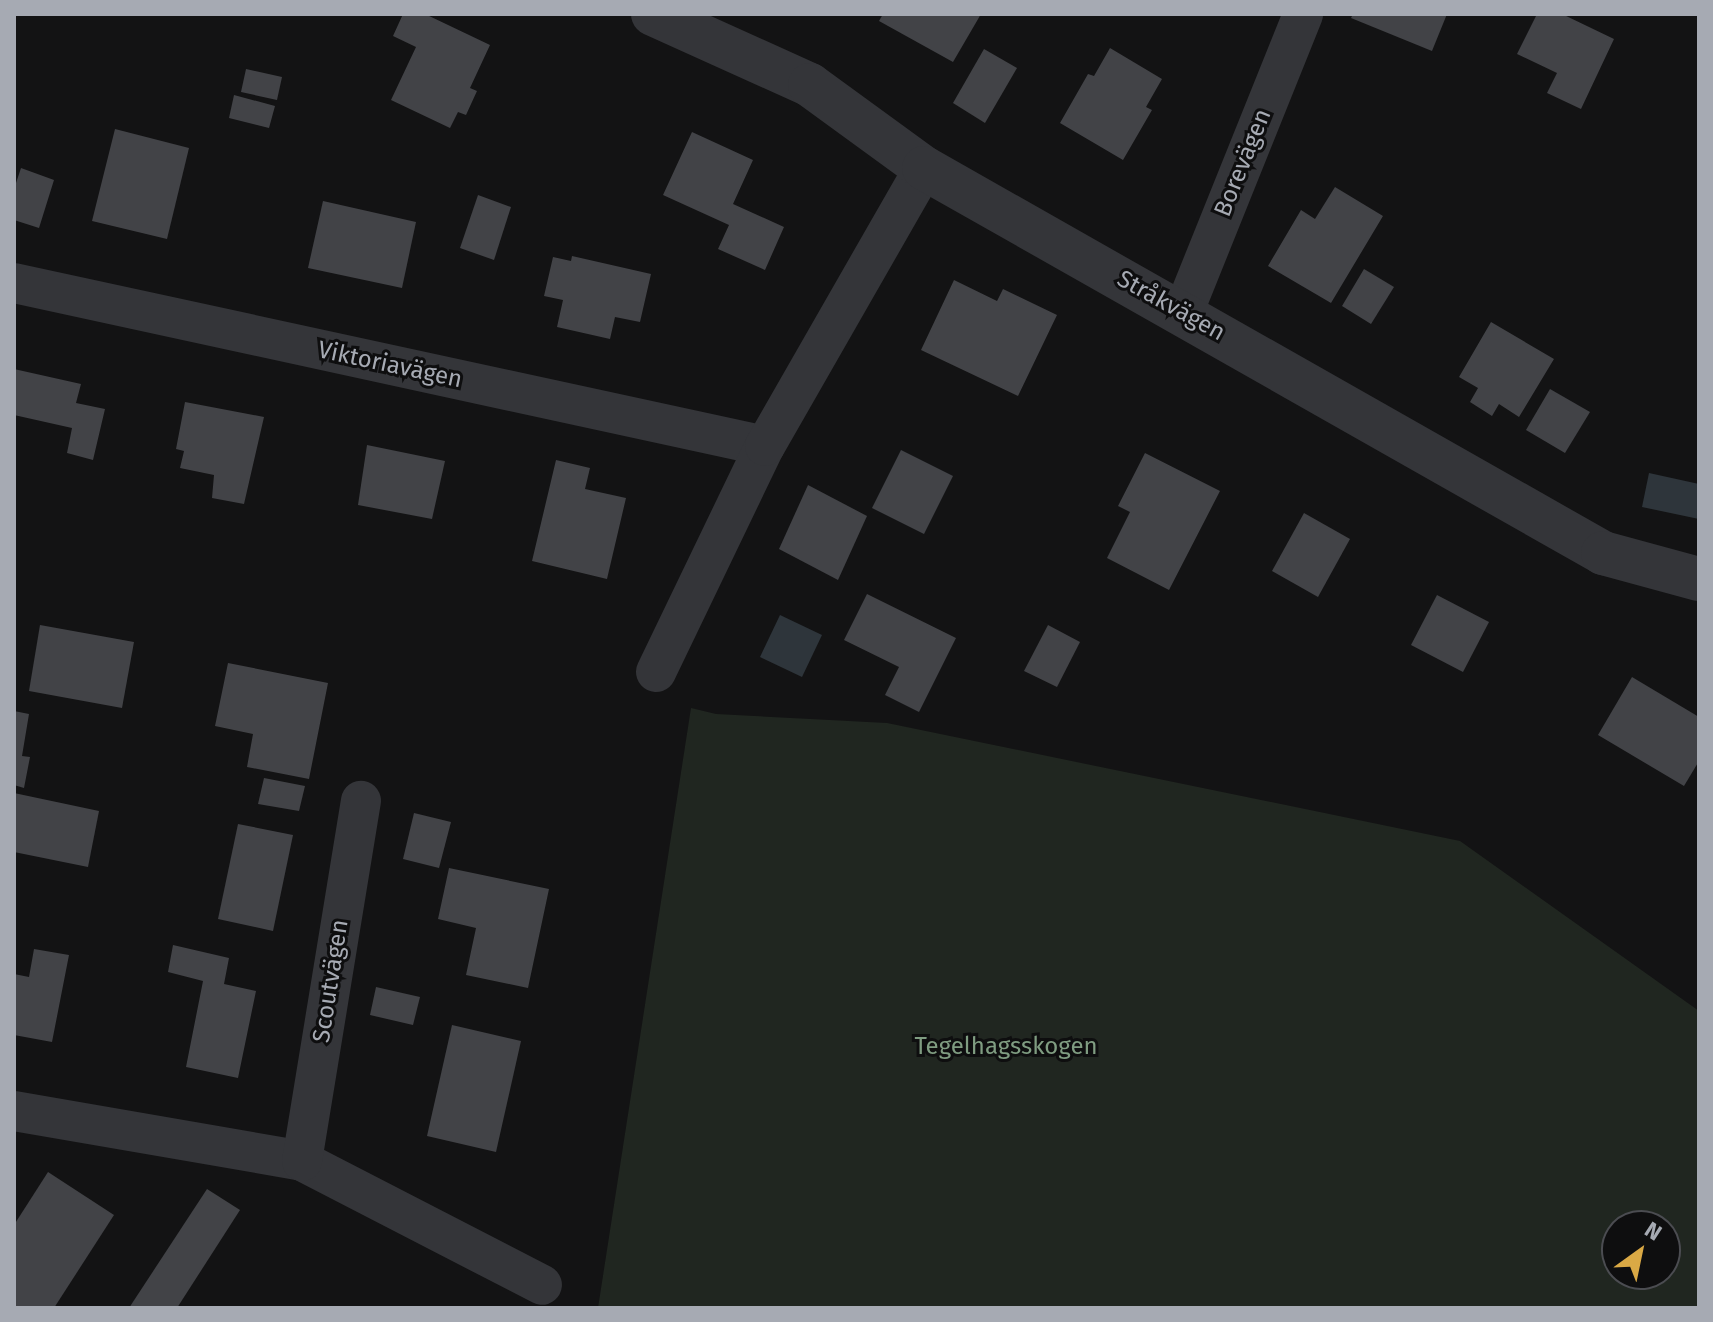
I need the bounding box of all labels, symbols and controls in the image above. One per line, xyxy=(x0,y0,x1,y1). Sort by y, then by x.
street label: Borevägen xyxy=(1208,105,1278,221)
street label: Stråkvägen xyxy=(1112,265,1230,347)
street label: Viktoriavägen xyxy=(315,336,465,394)
street label: Scoutvägen xyxy=(307,917,355,1045)
park label: Tegelhagsskogen xyxy=(914,1033,1098,1061)
north arrow xyxy=(1601,1210,1681,1290)
text: N xyxy=(1640,1216,1667,1246)

